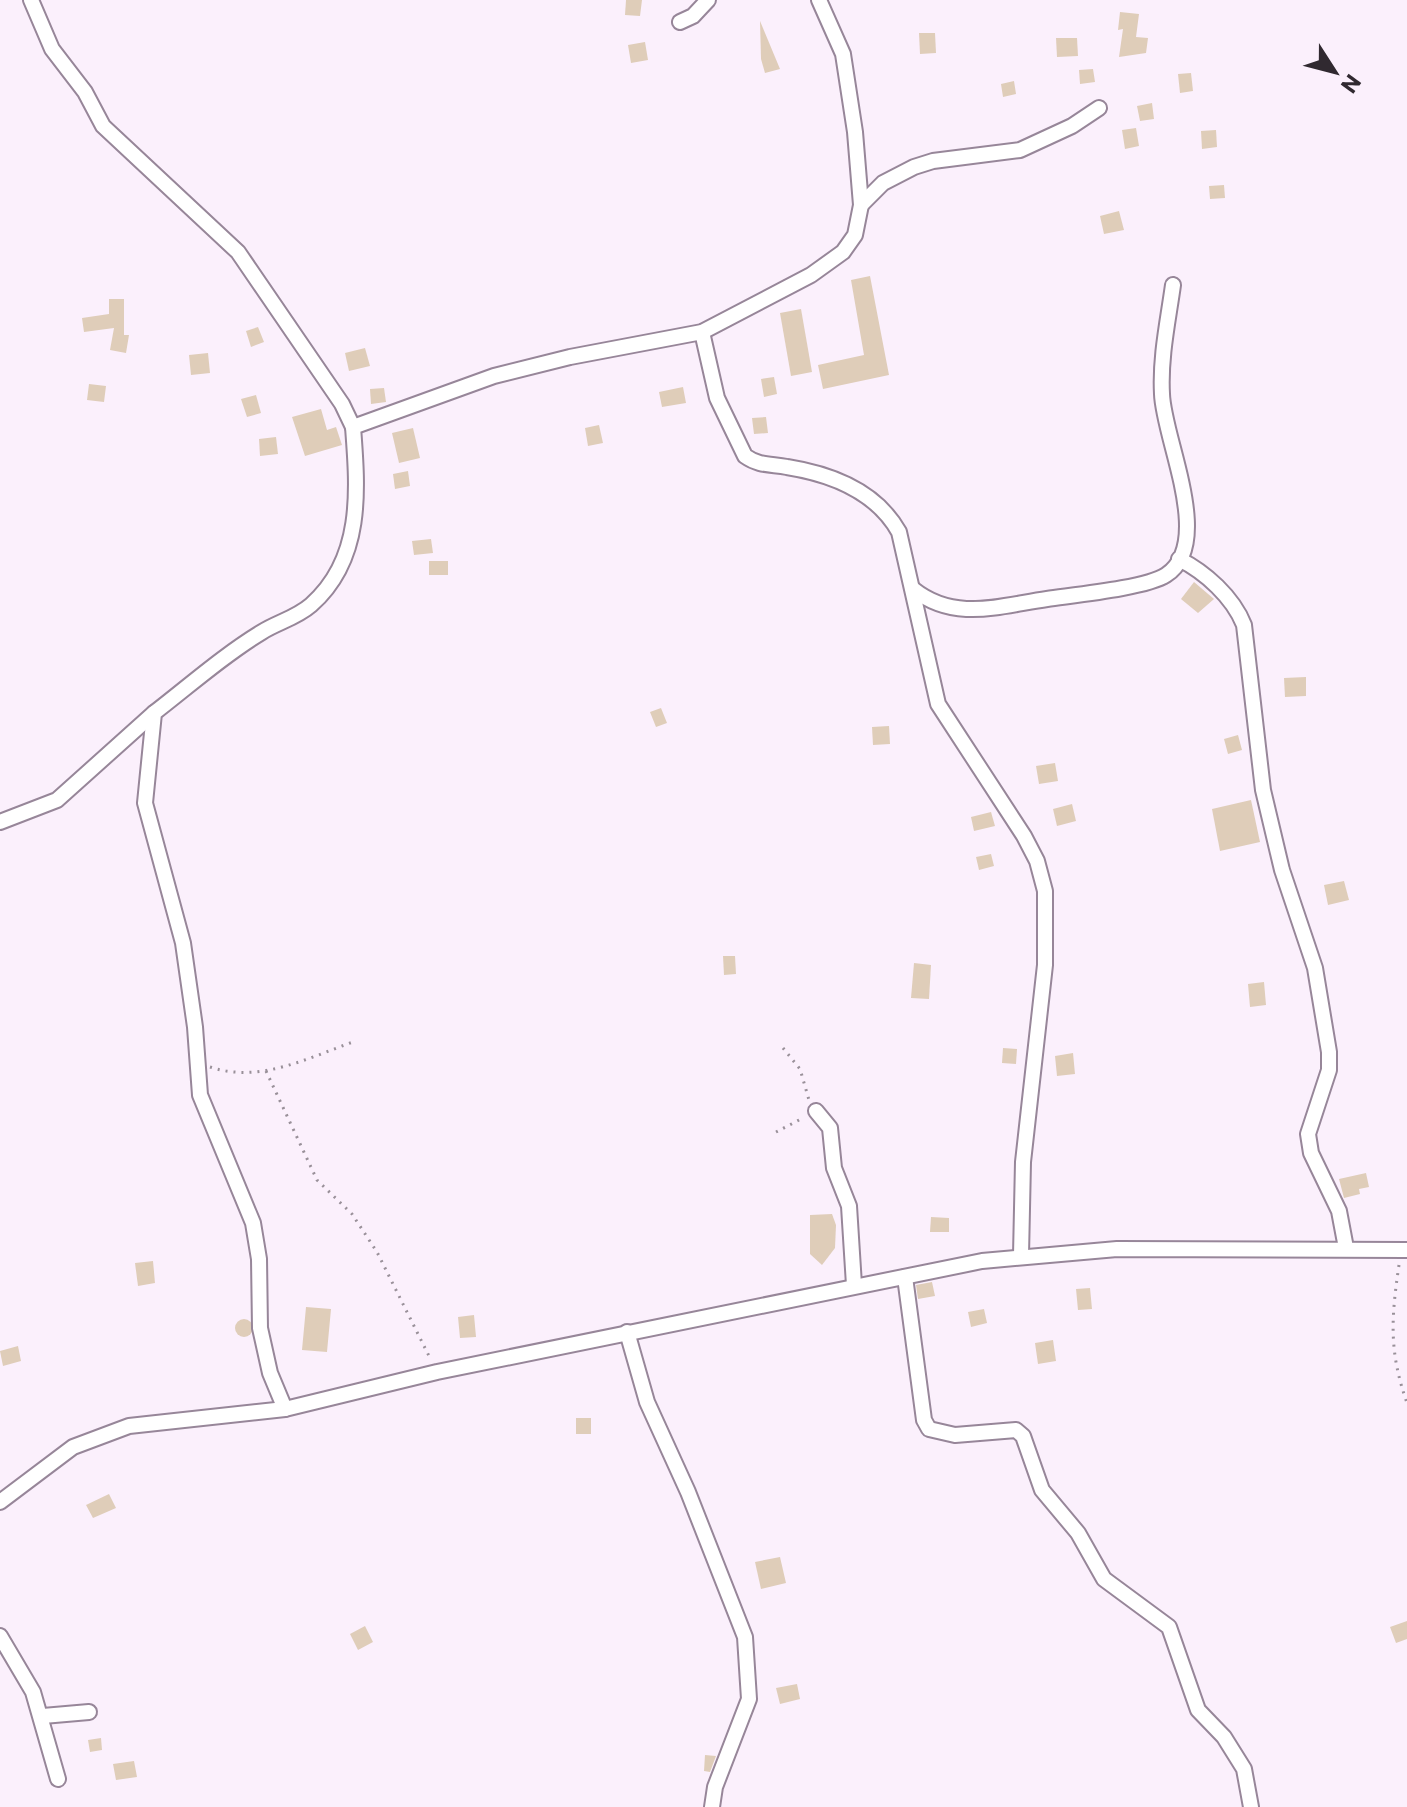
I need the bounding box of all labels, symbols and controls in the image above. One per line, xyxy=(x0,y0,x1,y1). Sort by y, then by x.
north arrow xyxy=(1295,32,1375,112)
text: N xyxy=(1336,69,1367,99)

